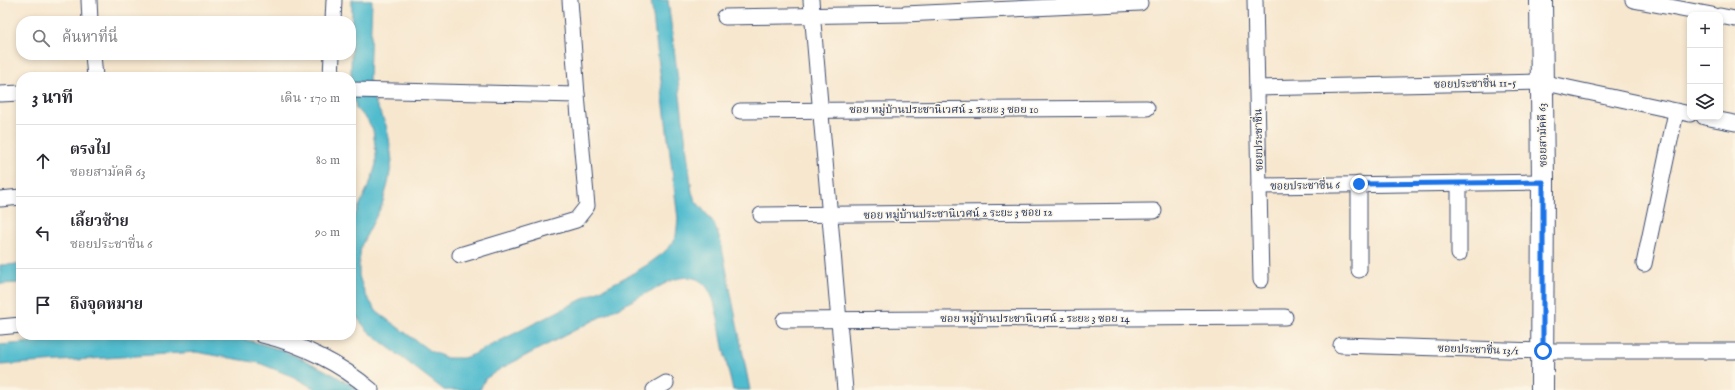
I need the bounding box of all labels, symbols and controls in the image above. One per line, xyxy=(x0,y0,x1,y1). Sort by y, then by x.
map controls xyxy=(1687,12,1723,120)
button: + xyxy=(1687,12,1723,48)
search box xyxy=(16,16,356,60)
icon: search xyxy=(30,27,52,49)
text: ค้นหาที่นี่ xyxy=(62,28,118,47)
button: − xyxy=(1687,48,1723,84)
street label: ซอยประชาชื่น 11-5 xyxy=(1434,74,1516,92)
button: layers xyxy=(1687,84,1723,120)
text: 3 นาที xyxy=(32,88,73,109)
text: เดิน · 170 m xyxy=(280,90,340,107)
street label: ซอย หมู่บ้านประชานิเวศน์ 2 ระยะ 3 ซอย 10 xyxy=(849,103,1039,117)
street label: ซอยสามัคคี 63 xyxy=(1535,103,1551,167)
street label: ซอยประชาชื่น xyxy=(1249,108,1267,172)
text: ตรงไป xyxy=(70,140,111,159)
icon: ahead xyxy=(32,150,54,172)
text: 80 m xyxy=(316,152,340,169)
text: ซอยสามัคคี 63 xyxy=(70,164,146,181)
route end xyxy=(1350,175,1368,193)
street label: ซอยประชาชื่น 6 xyxy=(1270,176,1340,194)
street label: ซอย หมู่บ้านประชานิเวศน์ 2 ระยะ 3 ซอย 12 xyxy=(863,205,1053,223)
text: เลี้ยวซ้าย xyxy=(70,212,129,231)
icon: left xyxy=(32,222,54,244)
text: 90 m xyxy=(315,224,340,241)
text: ซอยประชาชื่น 6 xyxy=(70,236,153,253)
icon: arrive xyxy=(32,294,54,316)
text: ถึงจุดหมาย xyxy=(70,295,143,314)
street label: ซอย หมู่บ้านประชานิเวศน์ 2 ระยะ 3 ซอย 14 xyxy=(940,312,1130,326)
street label: ซอยประชาชื่น 13/1 xyxy=(1437,340,1519,358)
route start xyxy=(1534,342,1552,360)

